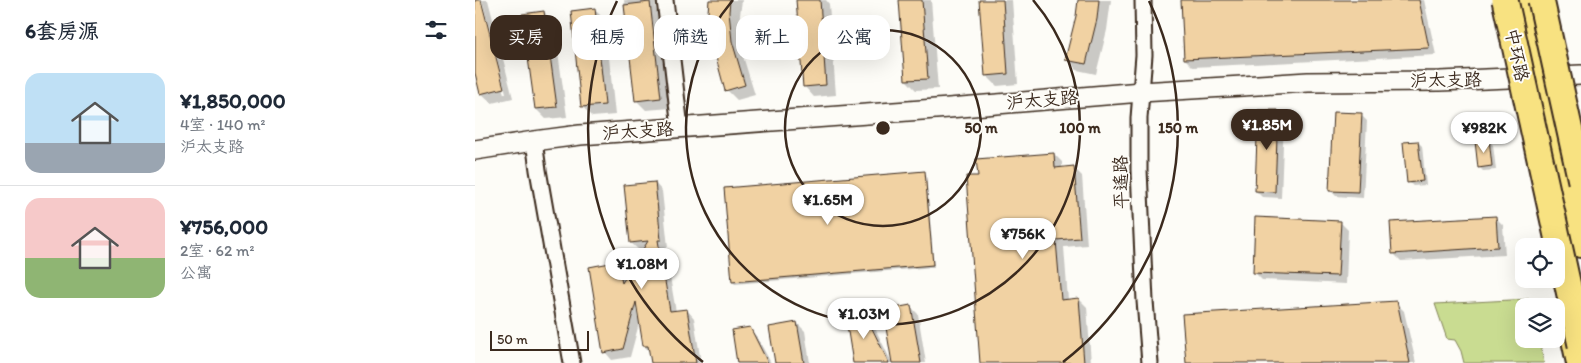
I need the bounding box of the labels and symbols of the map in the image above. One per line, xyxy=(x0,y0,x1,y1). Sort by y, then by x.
street label: 中环路 xyxy=(1501,26,1533,84)
street label: 沪太支路 xyxy=(1410,68,1482,92)
street label: 沪太支路 xyxy=(1005,86,1079,114)
pin: ¥1.85M xyxy=(1226,108,1308,151)
pin: ¥982K xyxy=(1449,112,1519,154)
street label: 沪太支路 xyxy=(601,118,675,144)
centre of rings xyxy=(874,119,892,137)
text: 50 m xyxy=(964,119,998,137)
text: 100 m xyxy=(1059,119,1101,137)
text: 150 m xyxy=(1158,119,1198,137)
street label: 平遥路 xyxy=(1110,155,1132,209)
pin: ¥1.65M xyxy=(787,184,869,226)
pin: ¥756K xyxy=(988,218,1058,260)
pin: ¥1.08M xyxy=(601,248,683,290)
pin: ¥1.03M xyxy=(823,298,905,340)
scale bar xyxy=(490,328,589,351)

